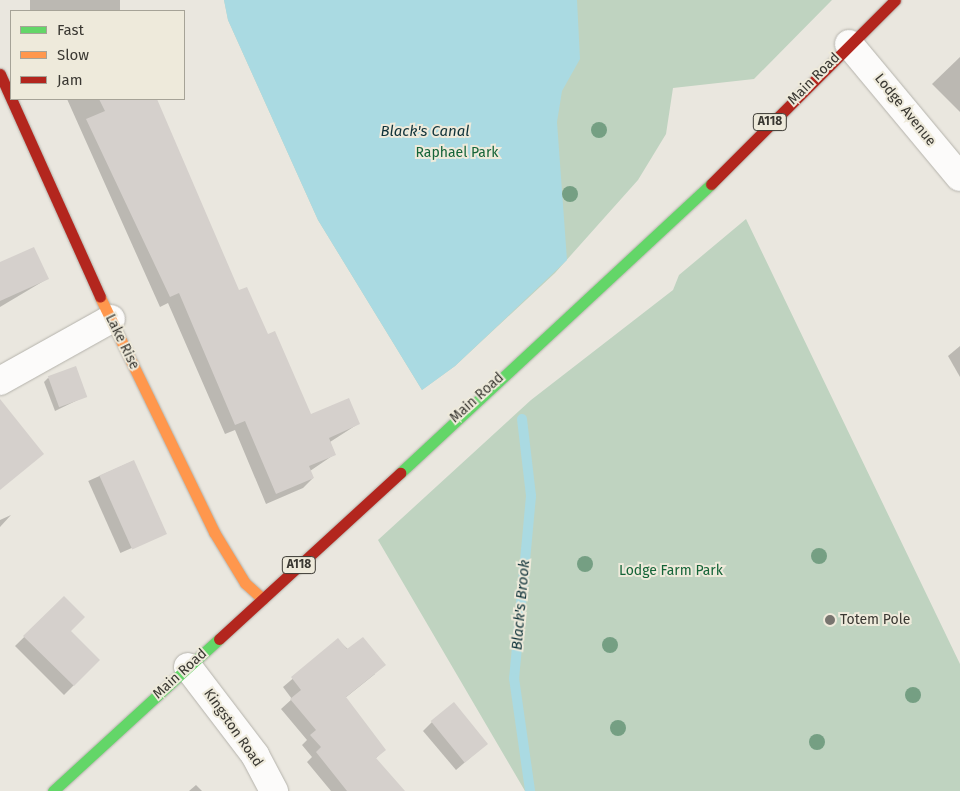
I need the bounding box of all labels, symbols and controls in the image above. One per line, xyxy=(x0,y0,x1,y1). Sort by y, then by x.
legend xyxy=(10,10,185,100)
text: Fast xyxy=(57,21,84,39)
text: Slow xyxy=(57,46,89,64)
street label: Main Road xyxy=(784,49,844,109)
text: Jam xyxy=(57,71,83,89)
street label: Lodge Avenue xyxy=(871,71,939,149)
road number: A118 xyxy=(752,112,788,132)
water label: Black's Canal xyxy=(380,123,470,141)
park label: Raphael Park xyxy=(415,145,499,161)
street label: Lake Rise xyxy=(101,312,143,372)
street label: Main Road xyxy=(447,369,507,427)
road number: A118 xyxy=(282,556,316,574)
water label: Black's Brook xyxy=(508,559,534,651)
park label: Lodge Farm Park xyxy=(619,563,723,579)
place label: Totem Pole xyxy=(840,612,910,628)
marker: Totem Pole xyxy=(824,614,836,626)
street label: Main Road xyxy=(150,645,210,703)
street label: Kingston Road xyxy=(200,686,266,770)

